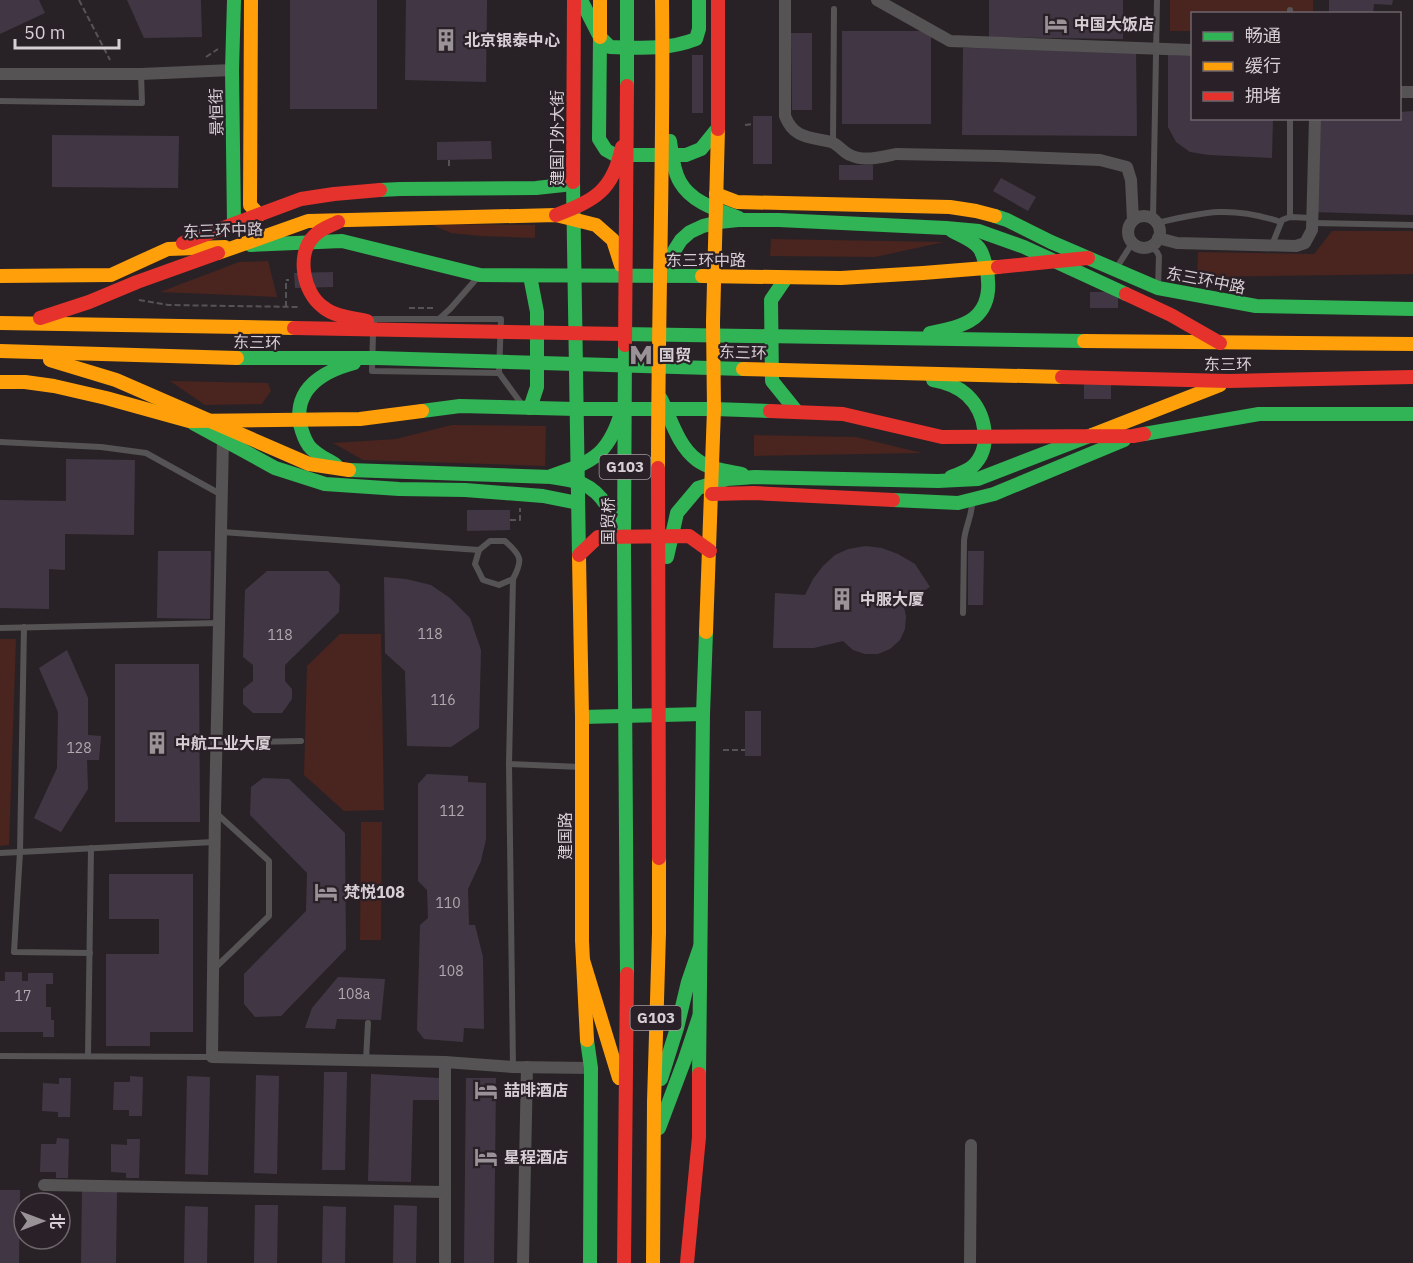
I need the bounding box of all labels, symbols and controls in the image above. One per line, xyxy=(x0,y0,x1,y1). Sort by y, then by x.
hotel icon: 中国大饭店 xyxy=(1043,11,1069,37)
scale bar xyxy=(15,12,118,50)
legend xyxy=(1191,12,1401,120)
place label: 中国大饭店 xyxy=(1074,14,1154,34)
text: 50 m xyxy=(24,21,66,44)
text: 畅通 xyxy=(1245,24,1281,47)
building icon: 北京银泰中心 xyxy=(433,27,459,53)
place label: 北京银泰中心 xyxy=(464,30,560,50)
text: 缓行 xyxy=(1245,54,1281,77)
text: 拥堵 xyxy=(1245,84,1281,107)
street label: 景恒街 xyxy=(206,88,226,136)
street label: 建国门外大街 xyxy=(547,90,567,186)
street label: 东三环中路 xyxy=(183,219,263,241)
street label: 东三环中路 xyxy=(666,250,746,270)
street label: 东三环中路 xyxy=(1165,263,1247,297)
street label: 东三环 xyxy=(233,332,281,352)
street label: 东三环 xyxy=(719,341,767,363)
metro station icon: 国贸 xyxy=(628,342,654,368)
place label: 国贸 xyxy=(659,345,691,365)
street label: 东三环 xyxy=(1204,354,1252,374)
road number: G103 xyxy=(600,455,650,479)
street label: 国贸桥 xyxy=(598,497,618,545)
building icon: 中服大厦 xyxy=(829,586,855,612)
place label: 中服大厦 xyxy=(860,589,924,609)
house number: 118 xyxy=(417,625,443,643)
house number: 118 xyxy=(267,626,293,644)
house number: 116 xyxy=(430,691,456,709)
building icon: 中航工业大厦 xyxy=(144,730,170,756)
place label: 中航工业大厦 xyxy=(175,733,271,753)
house number: 128 xyxy=(66,739,92,757)
house number: 112 xyxy=(439,802,465,820)
street label: 建国路 xyxy=(555,812,575,860)
hotel icon: 梵悦108 xyxy=(313,879,339,905)
place label: 梵悦108 xyxy=(344,882,405,902)
house number: 110 xyxy=(435,894,461,912)
house number: 108 xyxy=(438,962,464,980)
house number: 108a xyxy=(338,985,371,1003)
house number: 17 xyxy=(15,987,31,1005)
road number: G103 xyxy=(630,1006,682,1030)
hotel icon: 喆啡酒店 xyxy=(473,1077,499,1103)
place label: 喆啡酒店 xyxy=(504,1080,568,1100)
hotel icon: 星程酒店 xyxy=(473,1144,499,1170)
place label: 星程酒店 xyxy=(504,1147,568,1167)
north arrow xyxy=(12,1191,72,1251)
text: 北 xyxy=(47,1213,67,1229)

